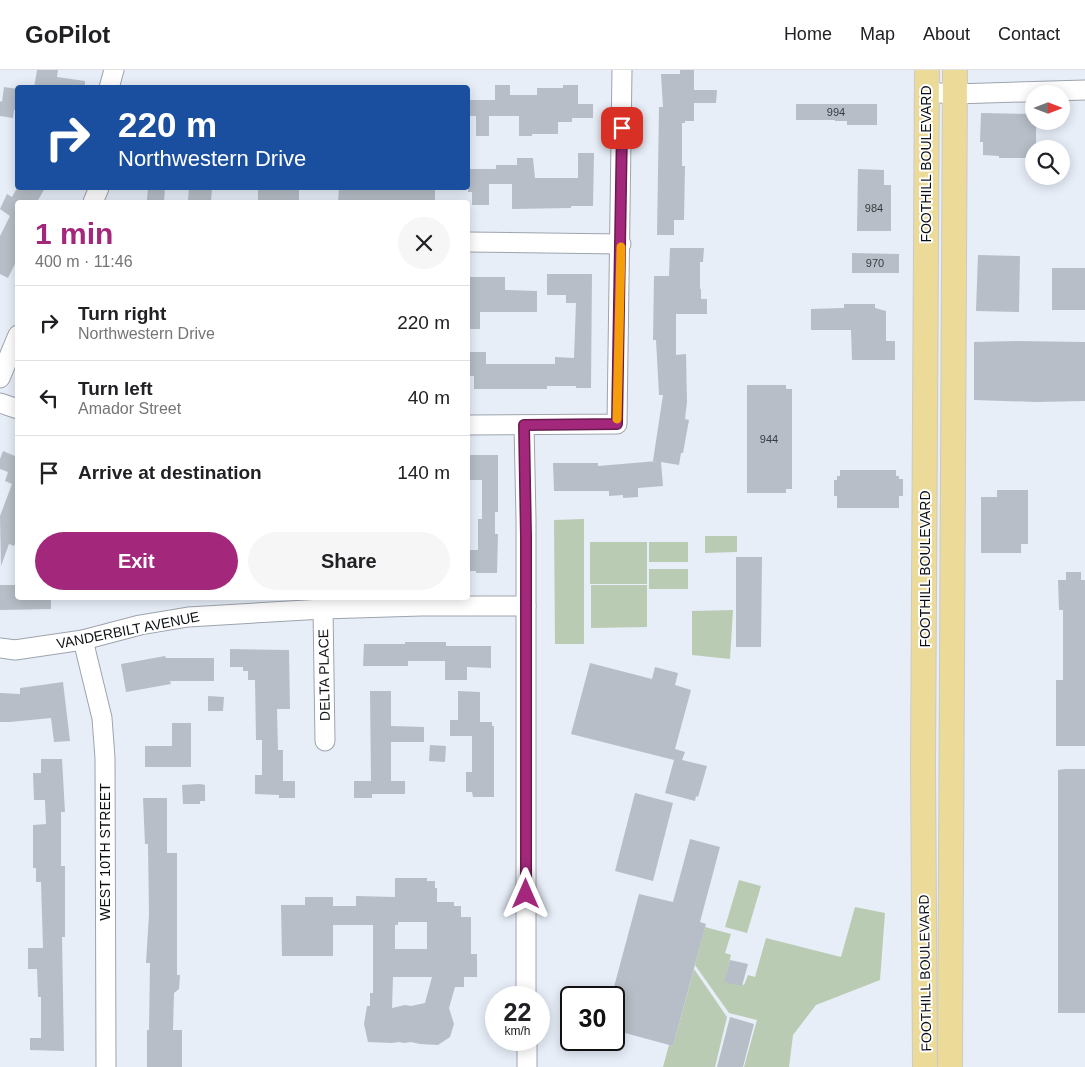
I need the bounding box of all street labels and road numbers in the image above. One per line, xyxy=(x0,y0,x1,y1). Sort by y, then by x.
street label: FOOTHILL BOULEVARD xyxy=(918,85,934,243)
street label: FOOTHILL BOULEVARD xyxy=(917,490,933,648)
street label: VANDERBILT AVENUE xyxy=(55,608,201,652)
street label: DELTA PLACE xyxy=(315,629,333,721)
street label: WEST 10TH STREET xyxy=(97,783,113,921)
street label: FOOTHILL BOULEVARD xyxy=(916,894,934,1052)

